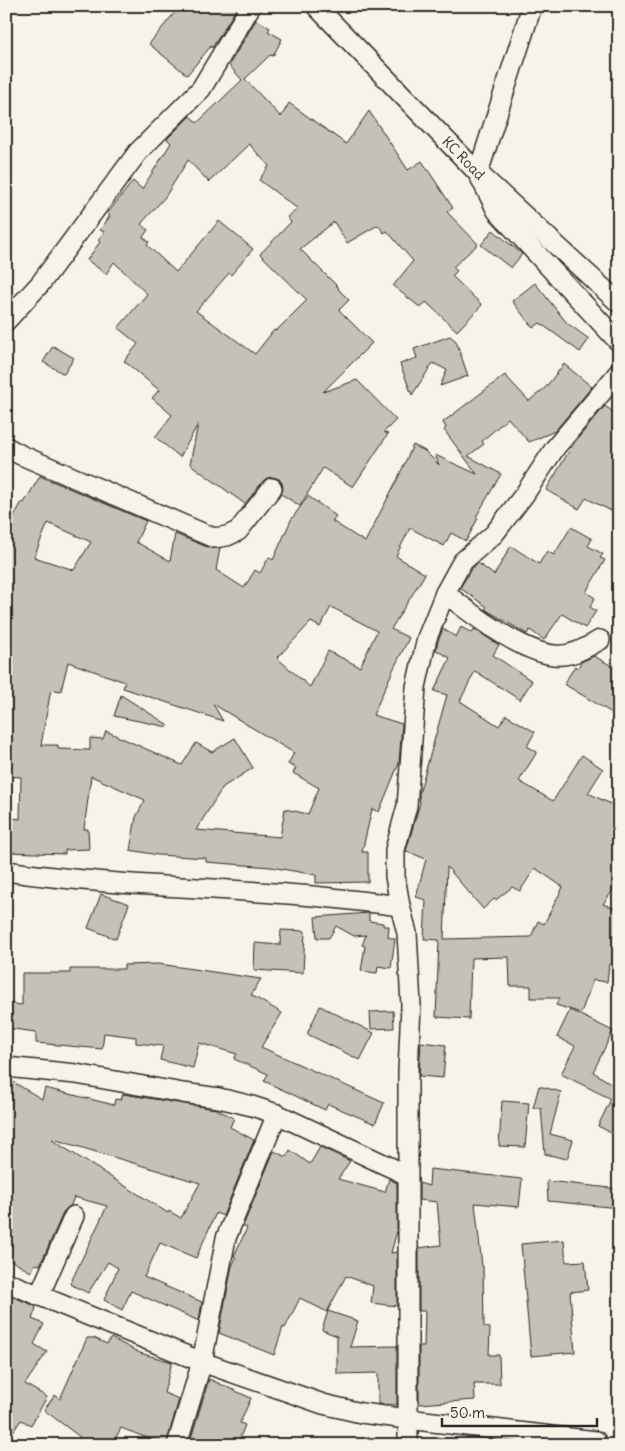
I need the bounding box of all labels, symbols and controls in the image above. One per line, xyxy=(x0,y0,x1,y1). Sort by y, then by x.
street label: KC Road xyxy=(438,133,489,184)
scale bar xyxy=(442,1396,598,1428)
text: 50 m xyxy=(450,1403,485,1422)

